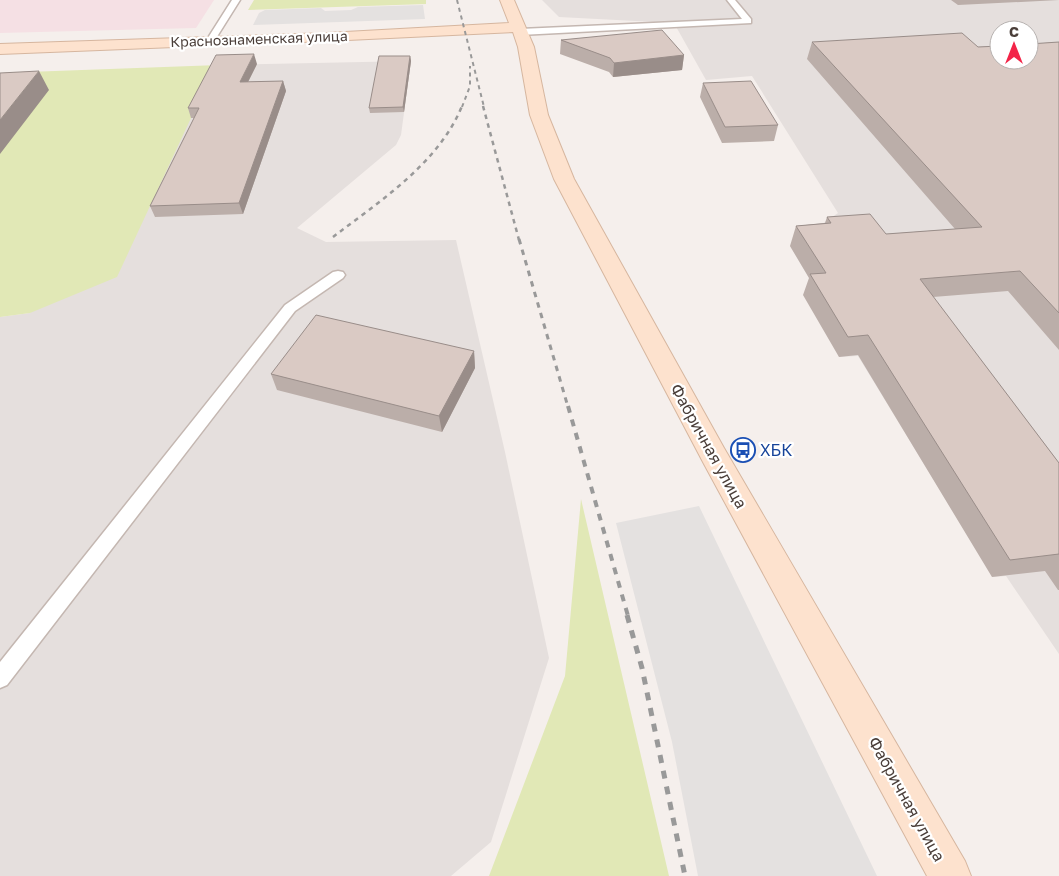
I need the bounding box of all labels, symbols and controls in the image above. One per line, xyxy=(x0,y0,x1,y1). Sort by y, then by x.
north arrow xyxy=(989,20,1039,70)
text: С xyxy=(1009,23,1019,40)
street label: Краснознаменская улица xyxy=(170,27,348,50)
street label: Фабричная улица xyxy=(666,380,752,512)
bus stop icon: ХБК xyxy=(730,437,756,463)
place label: ХБК xyxy=(760,440,792,460)
street label: Фабричная улица xyxy=(864,733,950,865)

